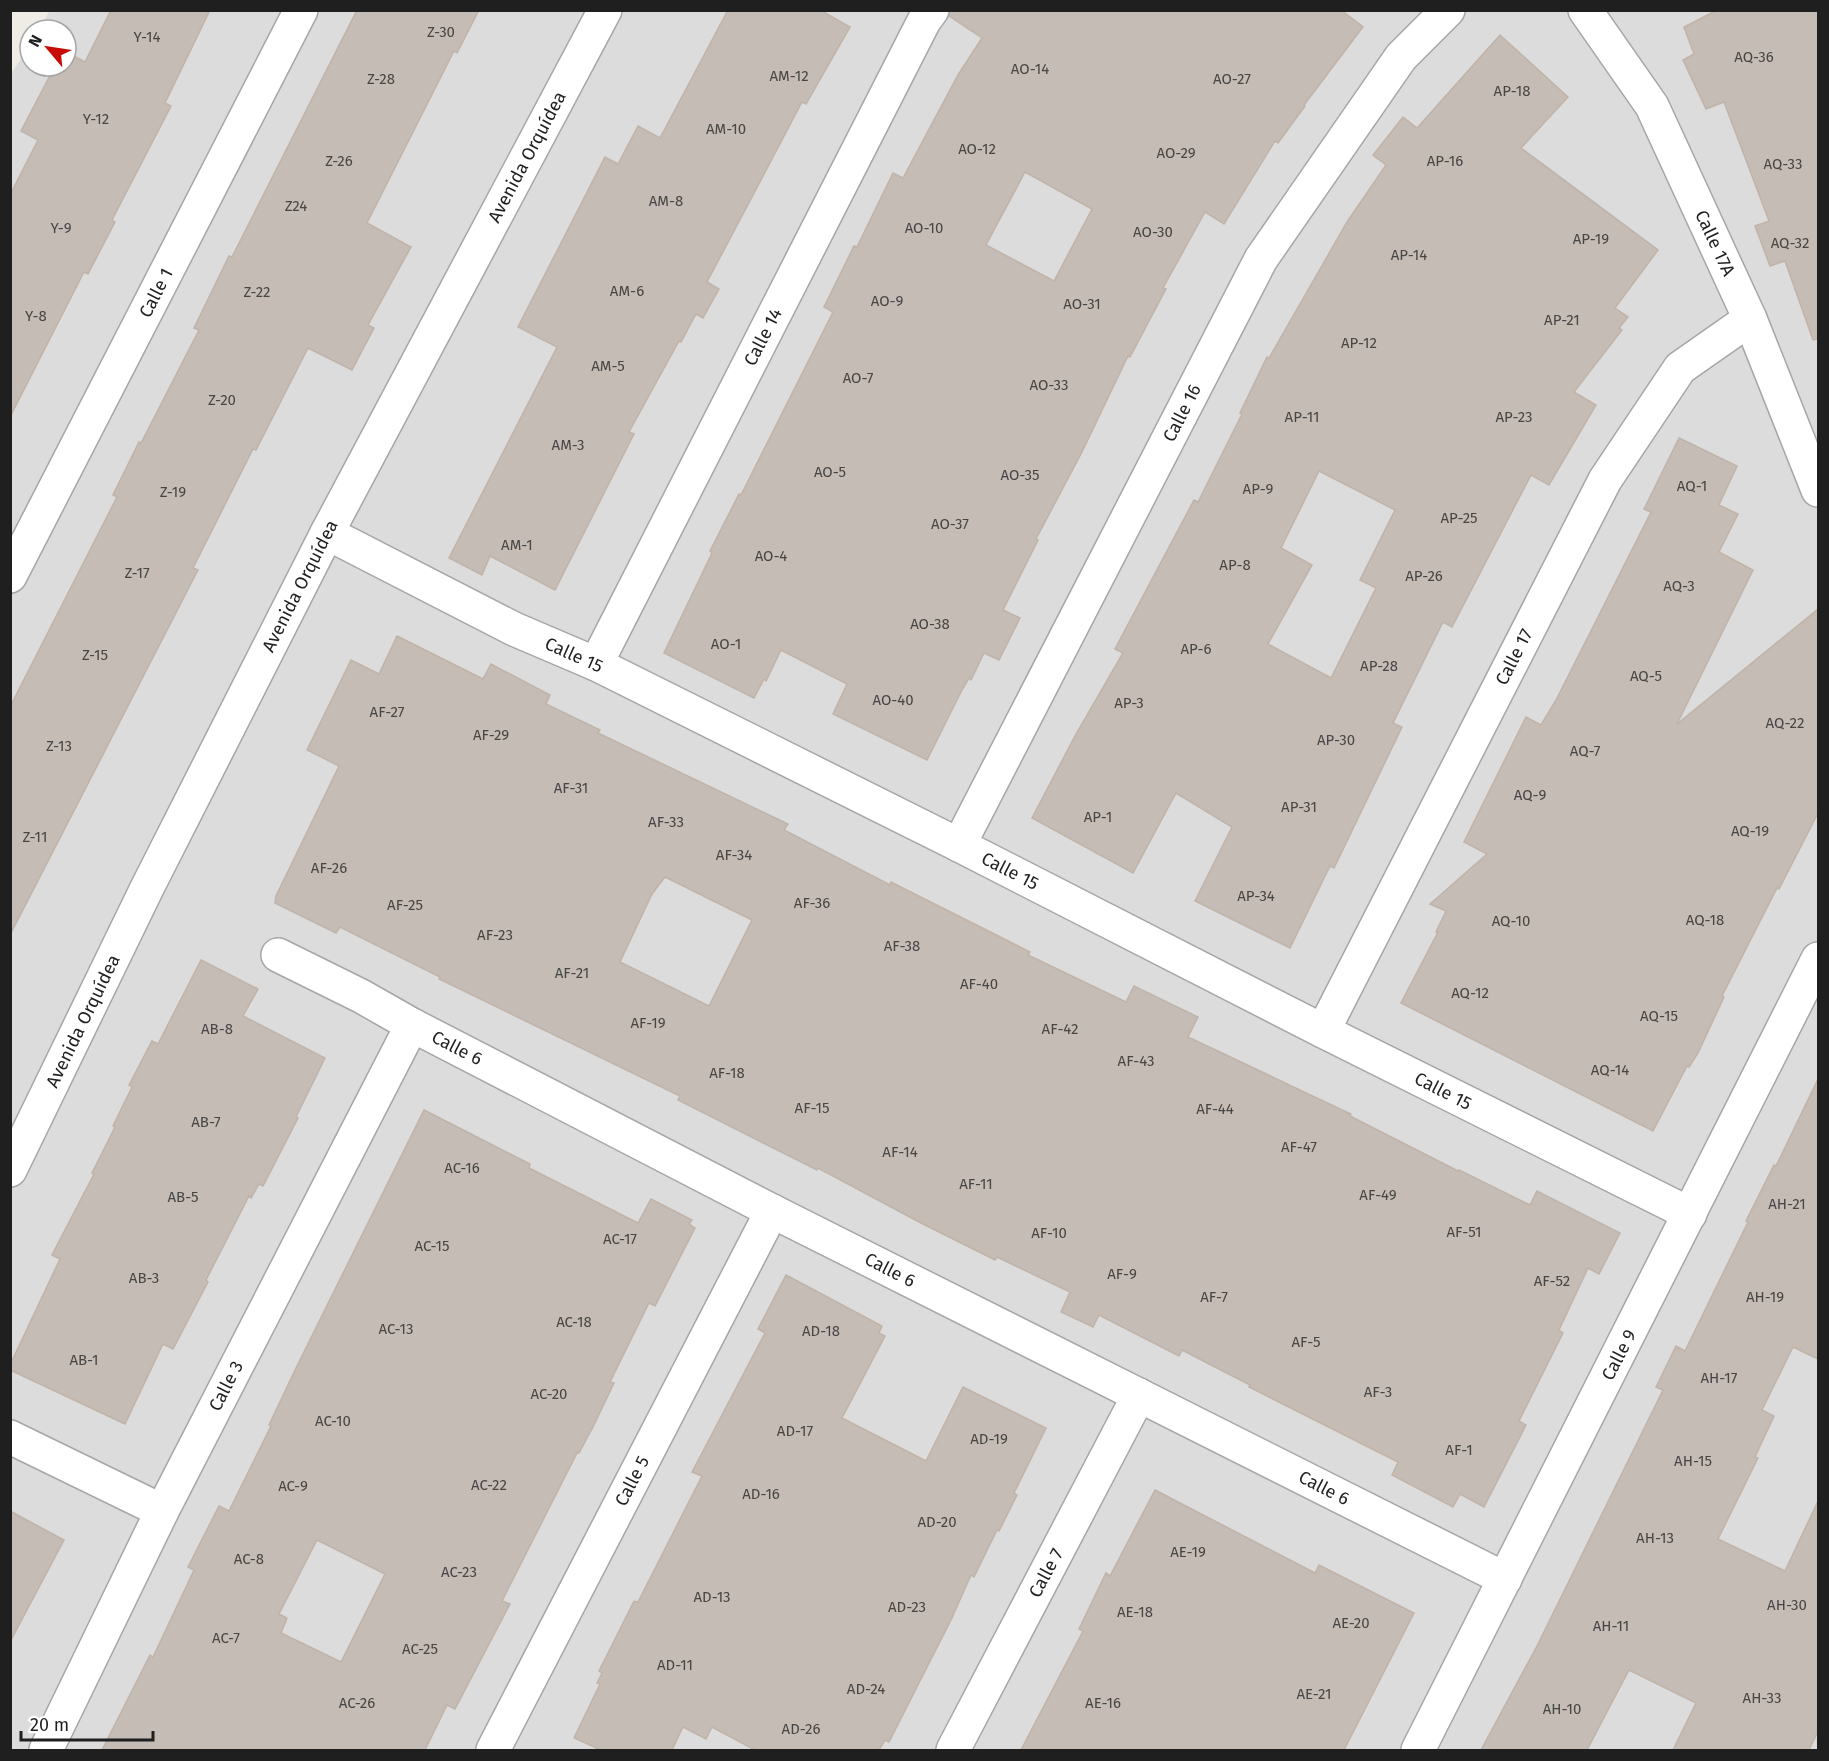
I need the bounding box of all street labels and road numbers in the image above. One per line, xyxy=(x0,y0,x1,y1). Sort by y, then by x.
street label: Avenida Orquídea xyxy=(483,88,571,226)
street label: Calle 17A xyxy=(1690,207,1740,280)
street label: Calle 1 xyxy=(134,265,178,321)
street label: Calle 14 xyxy=(739,304,787,370)
street label: Calle 16 xyxy=(1158,380,1206,446)
street label: Avenida Orquídea xyxy=(257,516,343,656)
street label: Calle 17 xyxy=(1491,625,1537,689)
street label: Calle 15 xyxy=(541,632,607,678)
street label: Calle 15 xyxy=(978,847,1042,895)
street label: Avenida Orquídea xyxy=(41,951,125,1091)
street label: Calle 6 xyxy=(428,1026,486,1070)
street label: Calle 15 xyxy=(1411,1067,1475,1115)
street label: Calle 6 xyxy=(861,1248,919,1292)
street label: Calle 9 xyxy=(1597,1326,1641,1384)
street label: Calle 3 xyxy=(204,1357,248,1415)
street label: Calle 5 xyxy=(610,1452,654,1510)
street label: Calle 6 xyxy=(1295,1466,1353,1510)
street label: Calle 7 xyxy=(1024,1545,1068,1601)

